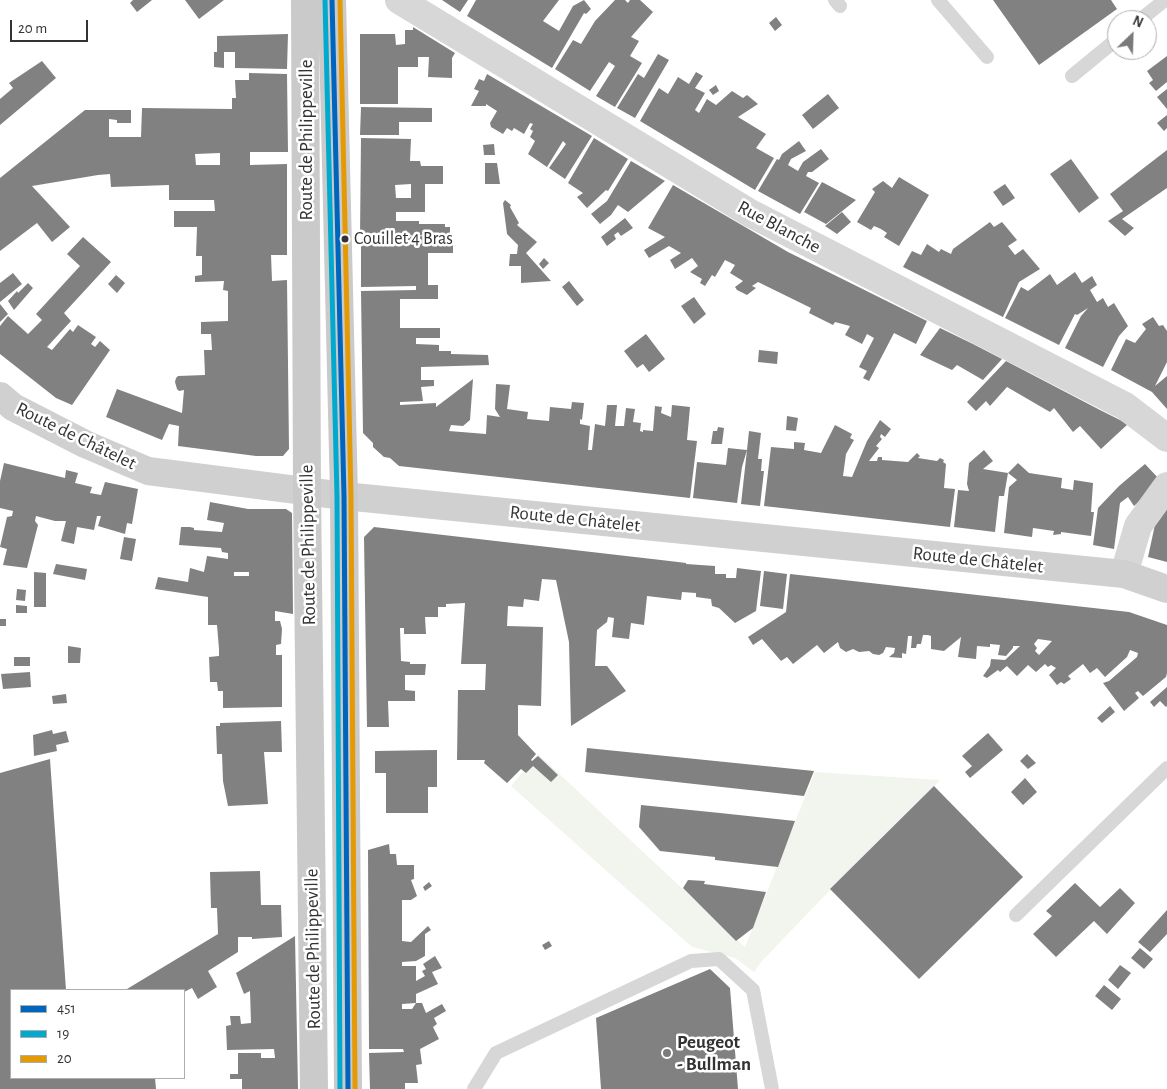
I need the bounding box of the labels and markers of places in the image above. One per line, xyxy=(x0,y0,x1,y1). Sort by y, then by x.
place label: Couillet 4 Bras xyxy=(354,228,453,250)
marker: Couillet 4 Bras xyxy=(340,234,350,244)
place label: Peugeot - Bullman xyxy=(677,1031,751,1075)
marker: Peugeot - Bullman xyxy=(661,1047,673,1059)

